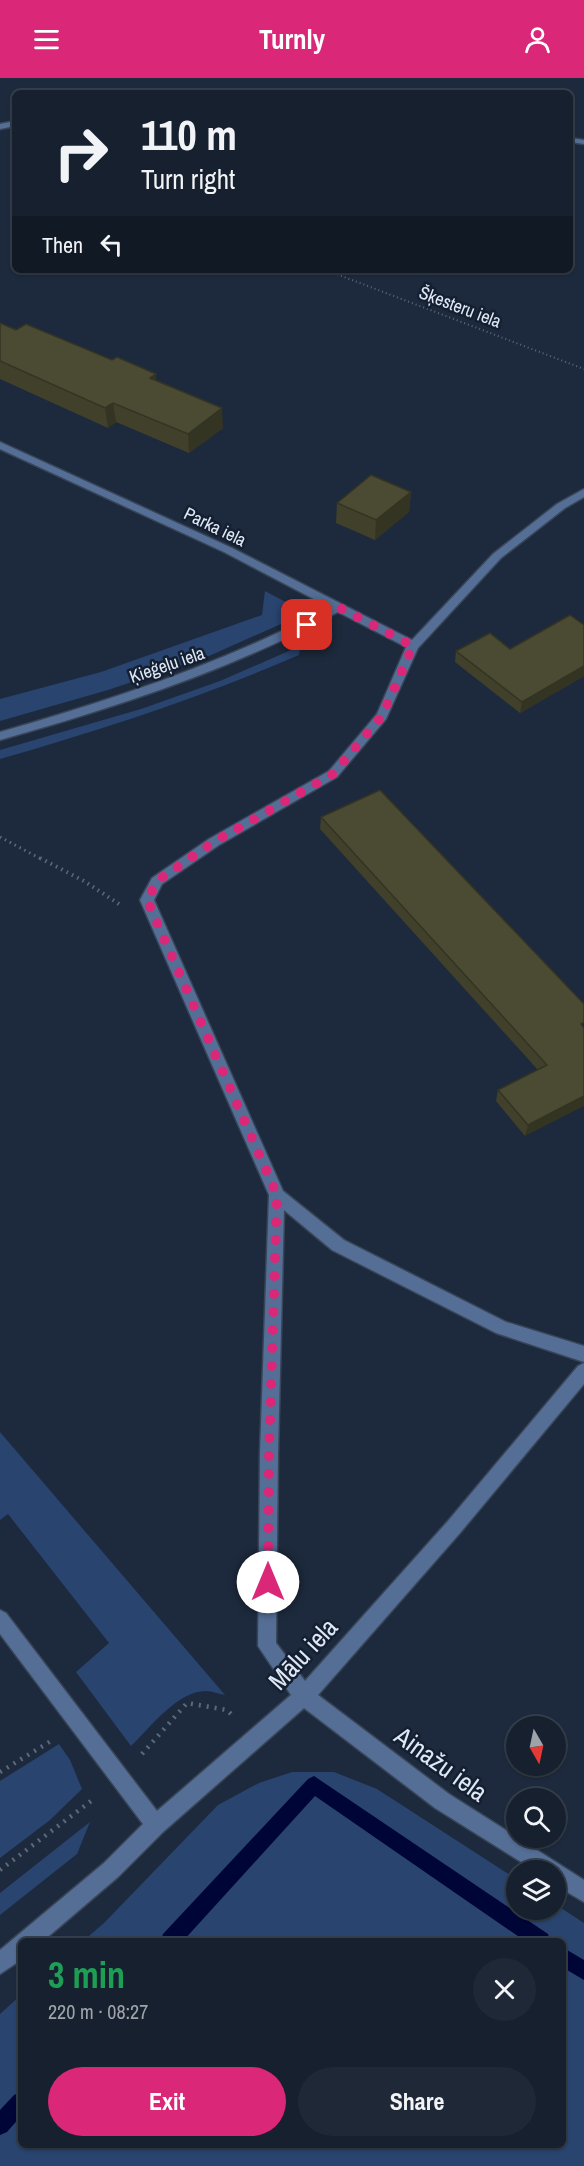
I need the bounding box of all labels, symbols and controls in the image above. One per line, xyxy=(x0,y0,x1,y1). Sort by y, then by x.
text: Turnly xyxy=(259,21,325,57)
icon: menu xyxy=(30,23,63,56)
icon: person xyxy=(521,23,554,56)
text: 110 m xyxy=(141,107,237,163)
icon: right xyxy=(42,114,120,192)
text: Turn right xyxy=(141,161,235,197)
icon: left xyxy=(95,228,128,261)
text: Then xyxy=(42,230,83,260)
street label: Šķesteru iela xyxy=(415,279,505,334)
street label: Parka iela xyxy=(180,501,251,552)
pin xyxy=(281,599,332,650)
icon: arrive xyxy=(290,608,323,641)
street label: Ķieģeļu iela xyxy=(126,640,208,689)
position arrow xyxy=(236,1550,300,1614)
street label: Mālu iela xyxy=(260,1610,345,1697)
north arrow xyxy=(506,1716,566,1776)
map controls xyxy=(506,1716,566,1920)
street label: Ainažu iela xyxy=(387,1717,495,1809)
button: search xyxy=(506,1788,566,1848)
button: layers xyxy=(506,1860,566,1920)
text: 3 min xyxy=(48,1951,125,1999)
button: close xyxy=(473,1958,536,2021)
text: 220 m · 08:27 xyxy=(48,1998,148,2025)
button: Exit xyxy=(48,2067,286,2136)
button: Share xyxy=(298,2067,536,2136)

